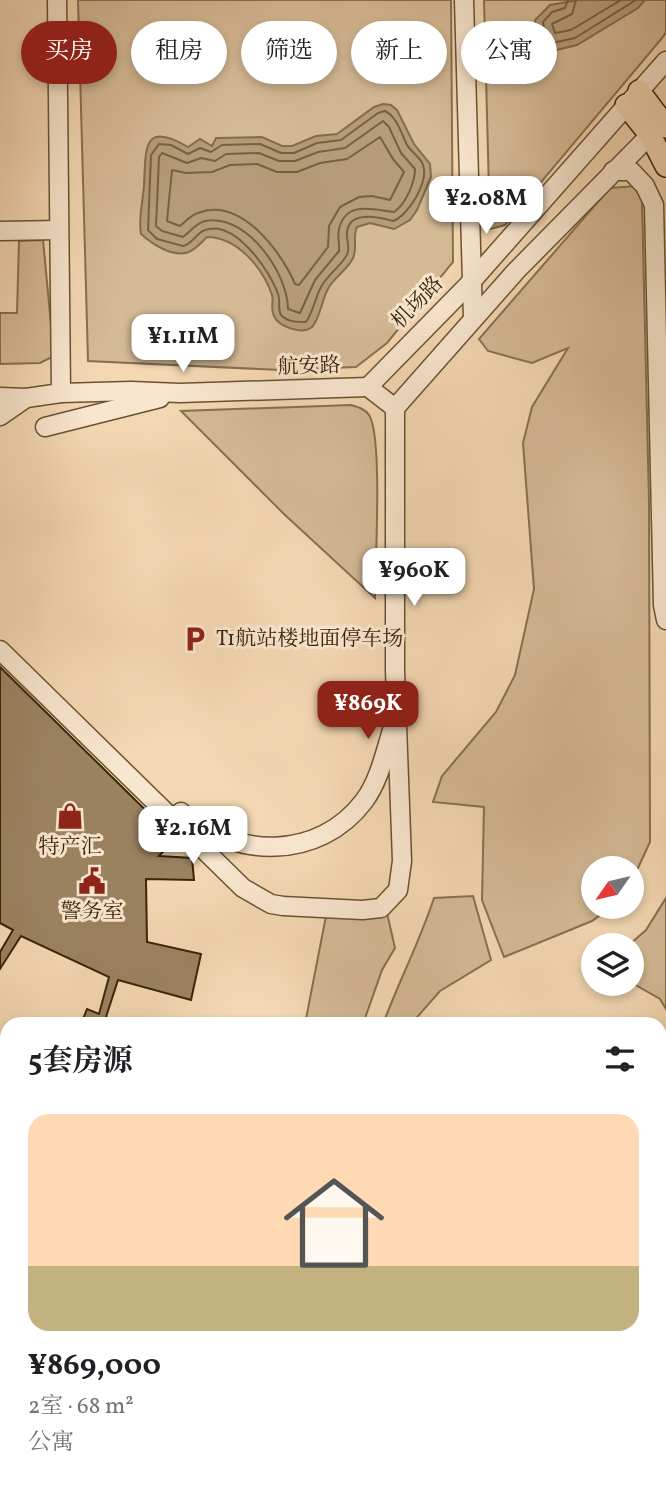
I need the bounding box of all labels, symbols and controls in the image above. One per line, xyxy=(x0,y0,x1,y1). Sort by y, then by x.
chip: 买房 xyxy=(21,21,117,84)
chip: 租房 xyxy=(131,21,227,84)
chip: 筛选 xyxy=(241,21,337,84)
chip: 新上 xyxy=(351,21,447,84)
chip: 公寓 xyxy=(461,21,557,84)
pin: ¥2.08M xyxy=(429,176,543,236)
text: ¥2.08M xyxy=(445,183,527,215)
street label: 机场路 xyxy=(386,270,450,336)
pin: ¥1.11M xyxy=(126,314,240,374)
text: ¥1.11M xyxy=(147,321,219,353)
street label: 航安路 xyxy=(277,351,341,383)
pin: ¥960K xyxy=(365,548,463,608)
text: ¥960K xyxy=(378,555,450,587)
parking icon: T1航站楼地面停车场 xyxy=(180,624,210,654)
place label: T1航站楼地面停车场 xyxy=(216,625,403,654)
pin: ¥869K xyxy=(319,682,417,741)
text: ¥869K xyxy=(333,688,403,720)
shop icon: 特产汇 xyxy=(55,801,85,831)
pin: ¥2.16M xyxy=(136,806,250,866)
text: ¥2.16M xyxy=(154,813,232,845)
place label: 特产汇 xyxy=(39,833,102,862)
north arrow xyxy=(581,856,644,919)
map controls xyxy=(581,856,644,996)
public building icon: 警务室 xyxy=(77,866,107,896)
place label: 警务室 xyxy=(61,898,124,927)
button: layers xyxy=(581,933,644,996)
icon: filters xyxy=(601,1040,639,1078)
text: 5套房源 xyxy=(28,1041,132,1083)
icon: home xyxy=(271,1160,397,1286)
text: ¥869,000 xyxy=(28,1345,161,1387)
text: 2室 · 68 m² xyxy=(28,1391,134,1423)
text: 公寓 xyxy=(28,1427,74,1459)

